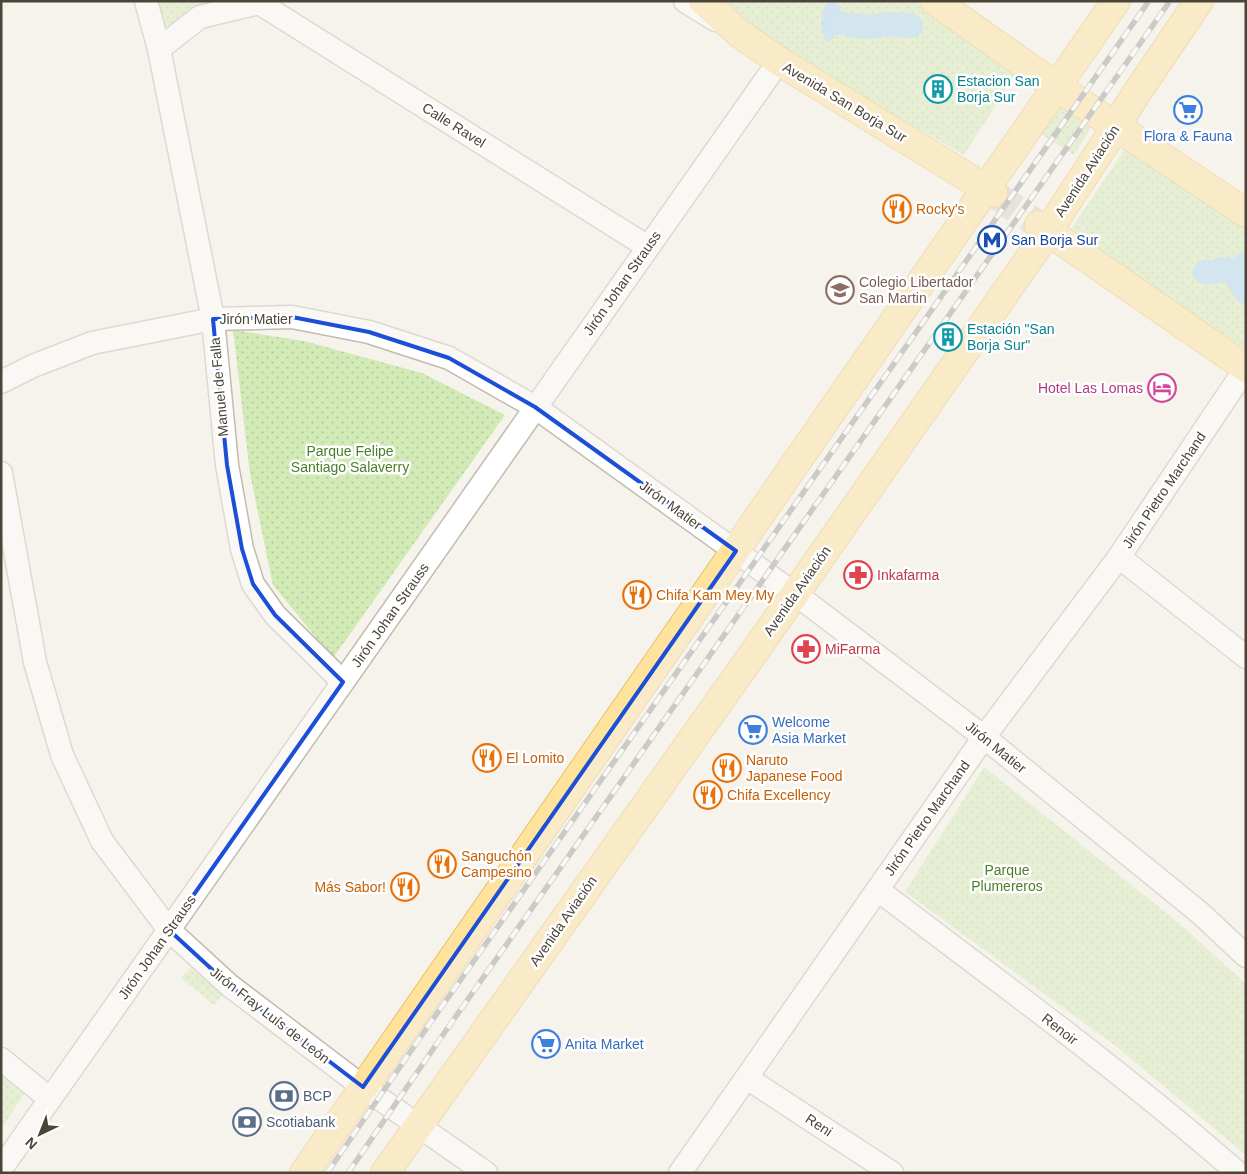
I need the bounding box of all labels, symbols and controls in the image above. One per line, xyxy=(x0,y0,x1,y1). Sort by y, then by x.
street label: Avenida San Borja Sur xyxy=(780,59,910,145)
place label: Estacion San Borja Sur xyxy=(957,73,1040,105)
building icon: Estacion San Borja Sur xyxy=(923,74,953,104)
supermarket icon: Flora & Fauna xyxy=(1173,95,1203,125)
street label: Calle Ravel xyxy=(419,99,489,151)
street label: Avenida Aviación xyxy=(1051,122,1123,220)
place label: Flora & Fauna xyxy=(1144,128,1233,144)
restaurant icon: Rocky's xyxy=(882,194,912,224)
place label: Rocky's xyxy=(916,201,965,217)
metro station icon: San Borja Sur xyxy=(977,225,1007,255)
street label: Jirón Johan Strauss xyxy=(580,228,664,338)
place label: San Borja Sur xyxy=(1011,232,1098,248)
place label: Colegio Libertador San Martin xyxy=(859,274,974,306)
school or university icon: Colegio Libertador San Martin xyxy=(825,275,855,305)
street label: Jirón Matier xyxy=(219,311,293,327)
place label: Estación "San Borja Sur" xyxy=(967,321,1054,353)
building icon: Estación "San Borja Sur" xyxy=(933,322,963,352)
street label: Manuel de Falla xyxy=(207,336,231,437)
hotel icon: Hotel Las Lomas xyxy=(1147,373,1177,403)
place label: Hotel Las Lomas xyxy=(1038,380,1143,396)
street label: Jirón Pietro Marchand xyxy=(1119,429,1209,551)
park label: Parque Felipe Santiago Salaverry xyxy=(291,443,409,475)
street label: Jirón Matier xyxy=(637,477,706,533)
street label: Avenida Aviación xyxy=(760,543,834,639)
street label: Jirón Johan Strauss xyxy=(348,560,432,670)
pharmacy icon: Inkafarma xyxy=(843,560,873,590)
place label: Inkafarma xyxy=(877,567,939,583)
restaurant icon: Chifa Kam Mey My xyxy=(622,580,652,610)
place label: Chifa Kam Mey My xyxy=(656,587,774,603)
pharmacy icon: MiFarma xyxy=(791,634,821,664)
place label: MiFarma xyxy=(825,641,880,657)
place label: Welcome Asia Market xyxy=(772,714,846,746)
supermarket icon: Welcome Asia Market xyxy=(738,715,768,745)
street label: Jirón Matier xyxy=(963,718,1030,776)
restaurant icon: El Lomito xyxy=(472,743,502,773)
place label: El Lomito xyxy=(506,750,565,766)
place label: Naruto Japanese Food xyxy=(746,752,843,784)
restaurant icon: Naruto Japanese Food xyxy=(712,753,742,783)
street label: Jirón Pietro Marchand xyxy=(881,757,973,879)
restaurant icon: Chifa Excellency xyxy=(693,780,723,810)
place label: Chifa Excellency xyxy=(727,787,831,803)
place label: Sanguchón Campesino xyxy=(461,848,532,880)
restaurant icon: Sanguchón Campesino xyxy=(427,849,457,879)
park label: Parque Plumereros xyxy=(971,862,1043,894)
restaurant icon: Más Sabor! xyxy=(390,872,420,902)
street label: Avenida Aviación xyxy=(526,873,600,969)
place label: Más Sabor! xyxy=(314,879,386,895)
street label: Jirón Johan Strauss xyxy=(115,892,199,1002)
street label: Jirón Fray Luís de León xyxy=(207,963,333,1067)
street label: Renoir xyxy=(1039,1010,1081,1048)
supermarket icon: Anita Market xyxy=(531,1029,561,1059)
place label: Anita Market xyxy=(565,1036,644,1052)
bank icon: BCP xyxy=(269,1081,299,1111)
place label: BCP xyxy=(303,1088,332,1104)
bank icon: Scotiabank xyxy=(232,1107,262,1137)
north arrow xyxy=(15,1109,65,1159)
street label: Reni xyxy=(803,1110,835,1140)
place label: Scotiabank xyxy=(266,1114,336,1130)
text: N xyxy=(22,1134,40,1153)

